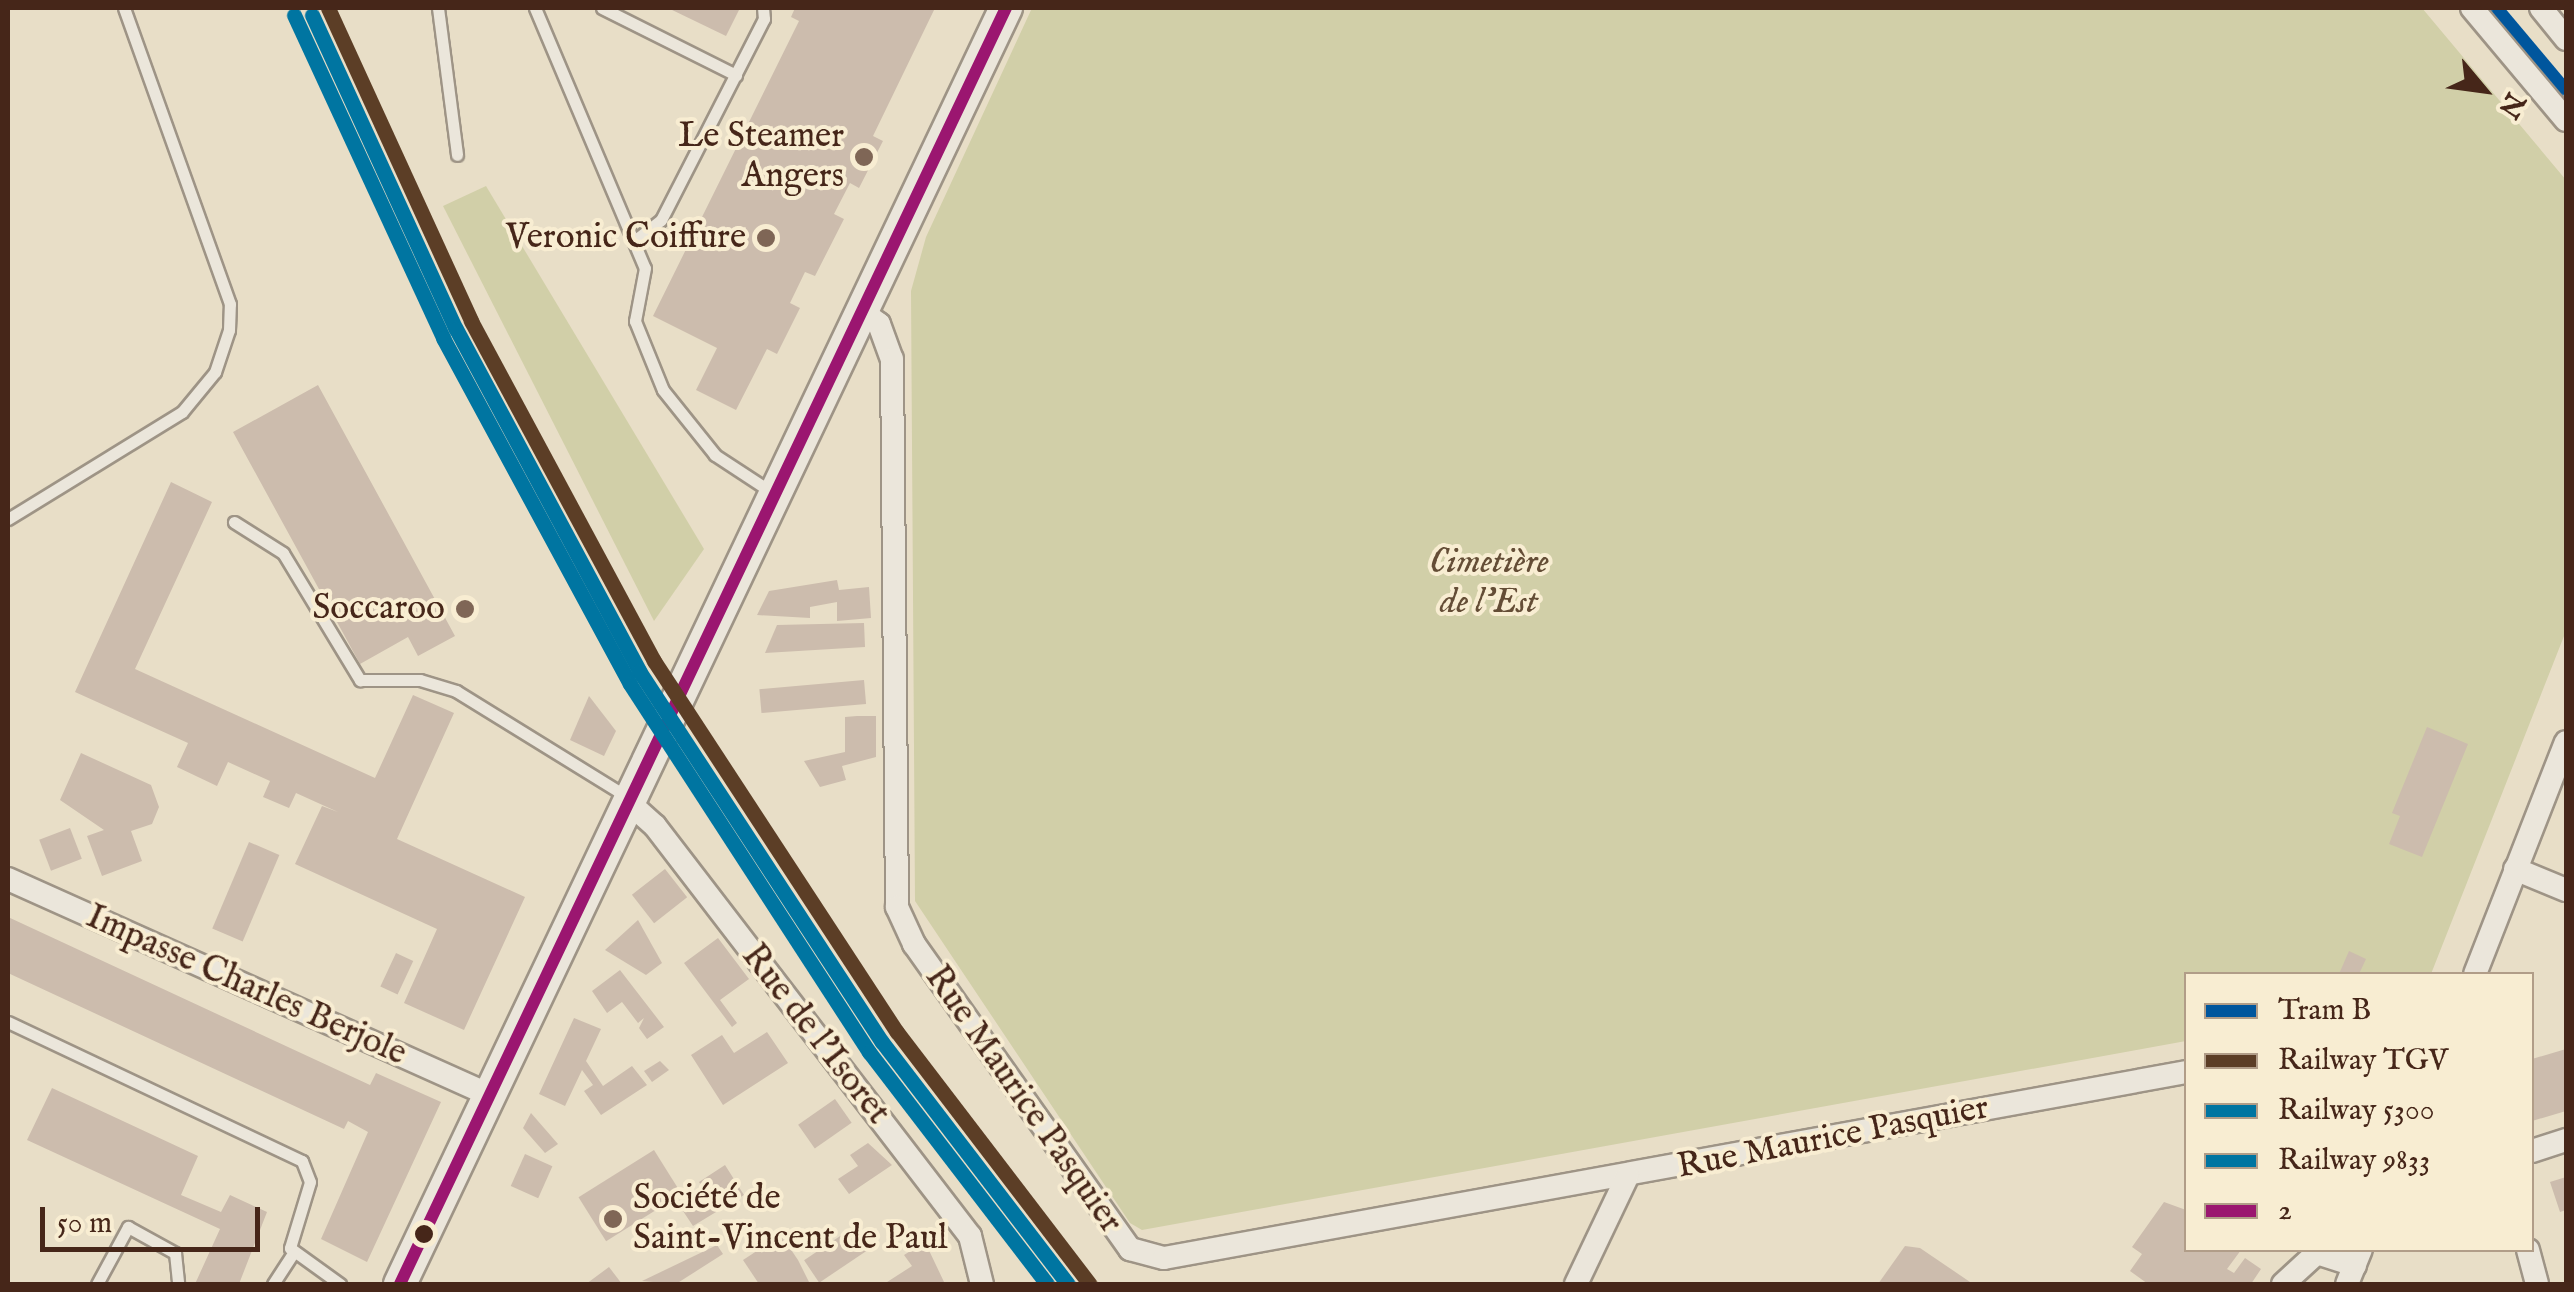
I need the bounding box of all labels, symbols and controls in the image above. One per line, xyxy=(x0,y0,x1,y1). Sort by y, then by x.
north arrow xyxy=(2434,40,2534,140)
text: N xyxy=(2489,86,2532,124)
place label: Le Steamer Angers xyxy=(678,116,844,198)
marker: Le Steamer Angers xyxy=(853,146,875,168)
place label: Veronic Coiffure xyxy=(506,217,746,259)
marker: Veronic Coiffure xyxy=(755,227,777,249)
park label: Cimetière de l'Est xyxy=(1429,542,1549,624)
place label: Soccaroo xyxy=(312,588,445,630)
marker: Soccaroo xyxy=(454,598,476,620)
street label: Impasse Charles Berjole xyxy=(79,896,413,1076)
street label: Rue de l'Isoret xyxy=(732,937,898,1133)
street label: Rue Maurice Pasquier xyxy=(915,958,1131,1242)
legend xyxy=(2184,972,2534,1252)
text: Tram B xyxy=(2278,992,2371,1030)
text: Railway TGV xyxy=(2278,1042,2448,1080)
street label: Rue Maurice Pasquier xyxy=(1674,1087,1992,1189)
text: Railway 5300 xyxy=(2278,1092,2435,1130)
text: Railway 9833 xyxy=(2278,1142,2430,1180)
place label: Société de Saint-Vincent de Paul xyxy=(633,1178,948,1260)
scale bar xyxy=(45,1187,265,1249)
text: 2 xyxy=(2278,1192,2292,1230)
text: 50 m xyxy=(57,1205,112,1243)
marker: Société de Saint-Vincent de Paul xyxy=(602,1208,624,1230)
unlabelled marker xyxy=(414,1224,434,1244)

